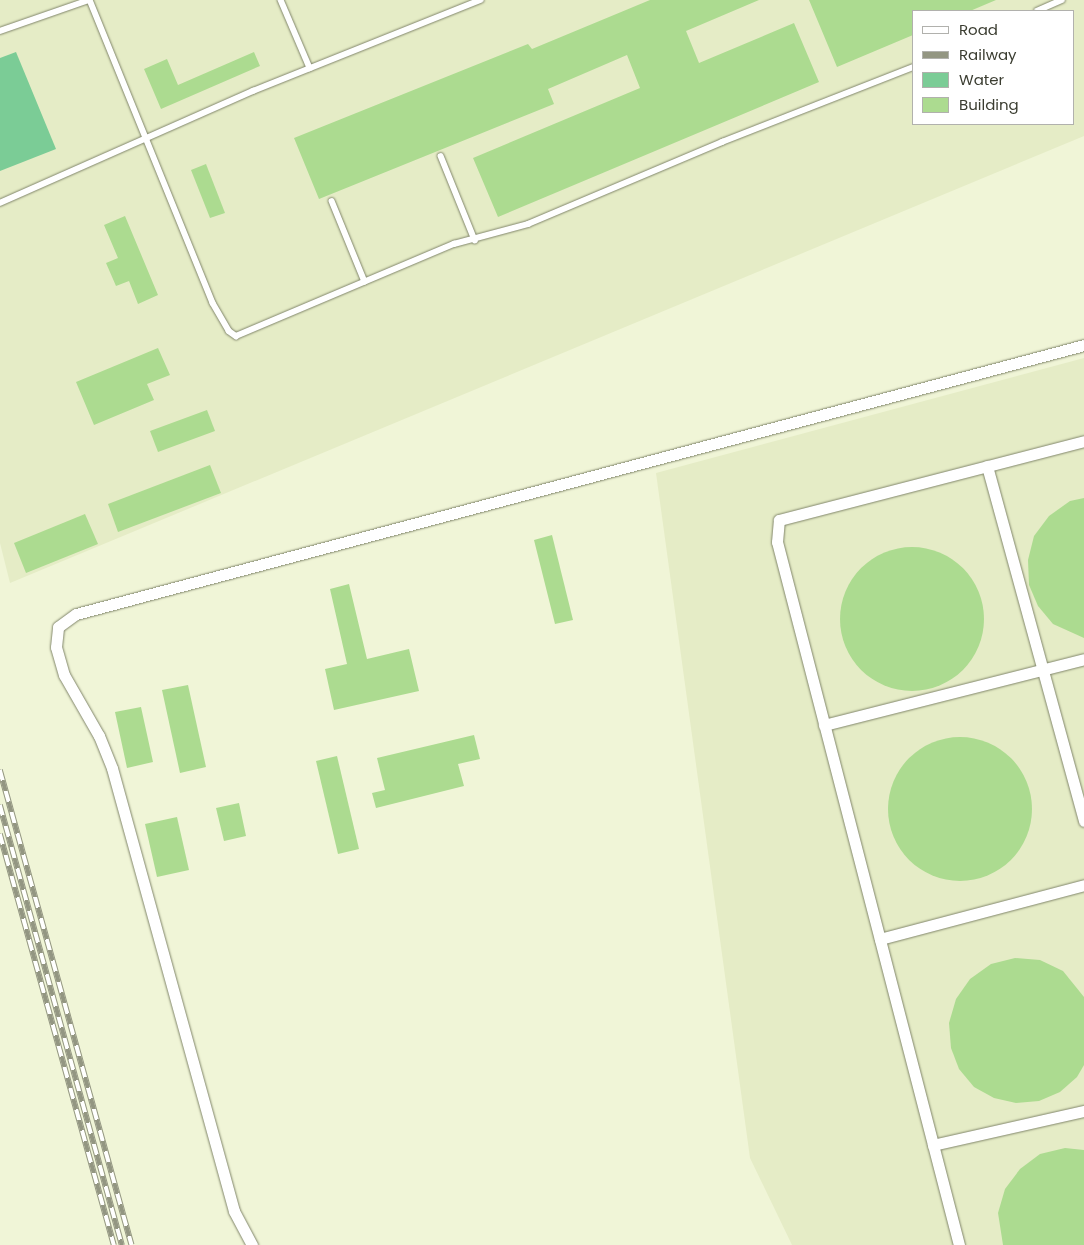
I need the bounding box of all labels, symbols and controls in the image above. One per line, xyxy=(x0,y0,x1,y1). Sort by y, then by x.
legend xyxy=(912,10,1074,125)
text: Road xyxy=(959,19,998,40)
text: Railway xyxy=(959,44,1017,65)
text: Water xyxy=(959,69,1004,90)
text: Building xyxy=(959,94,1019,115)

